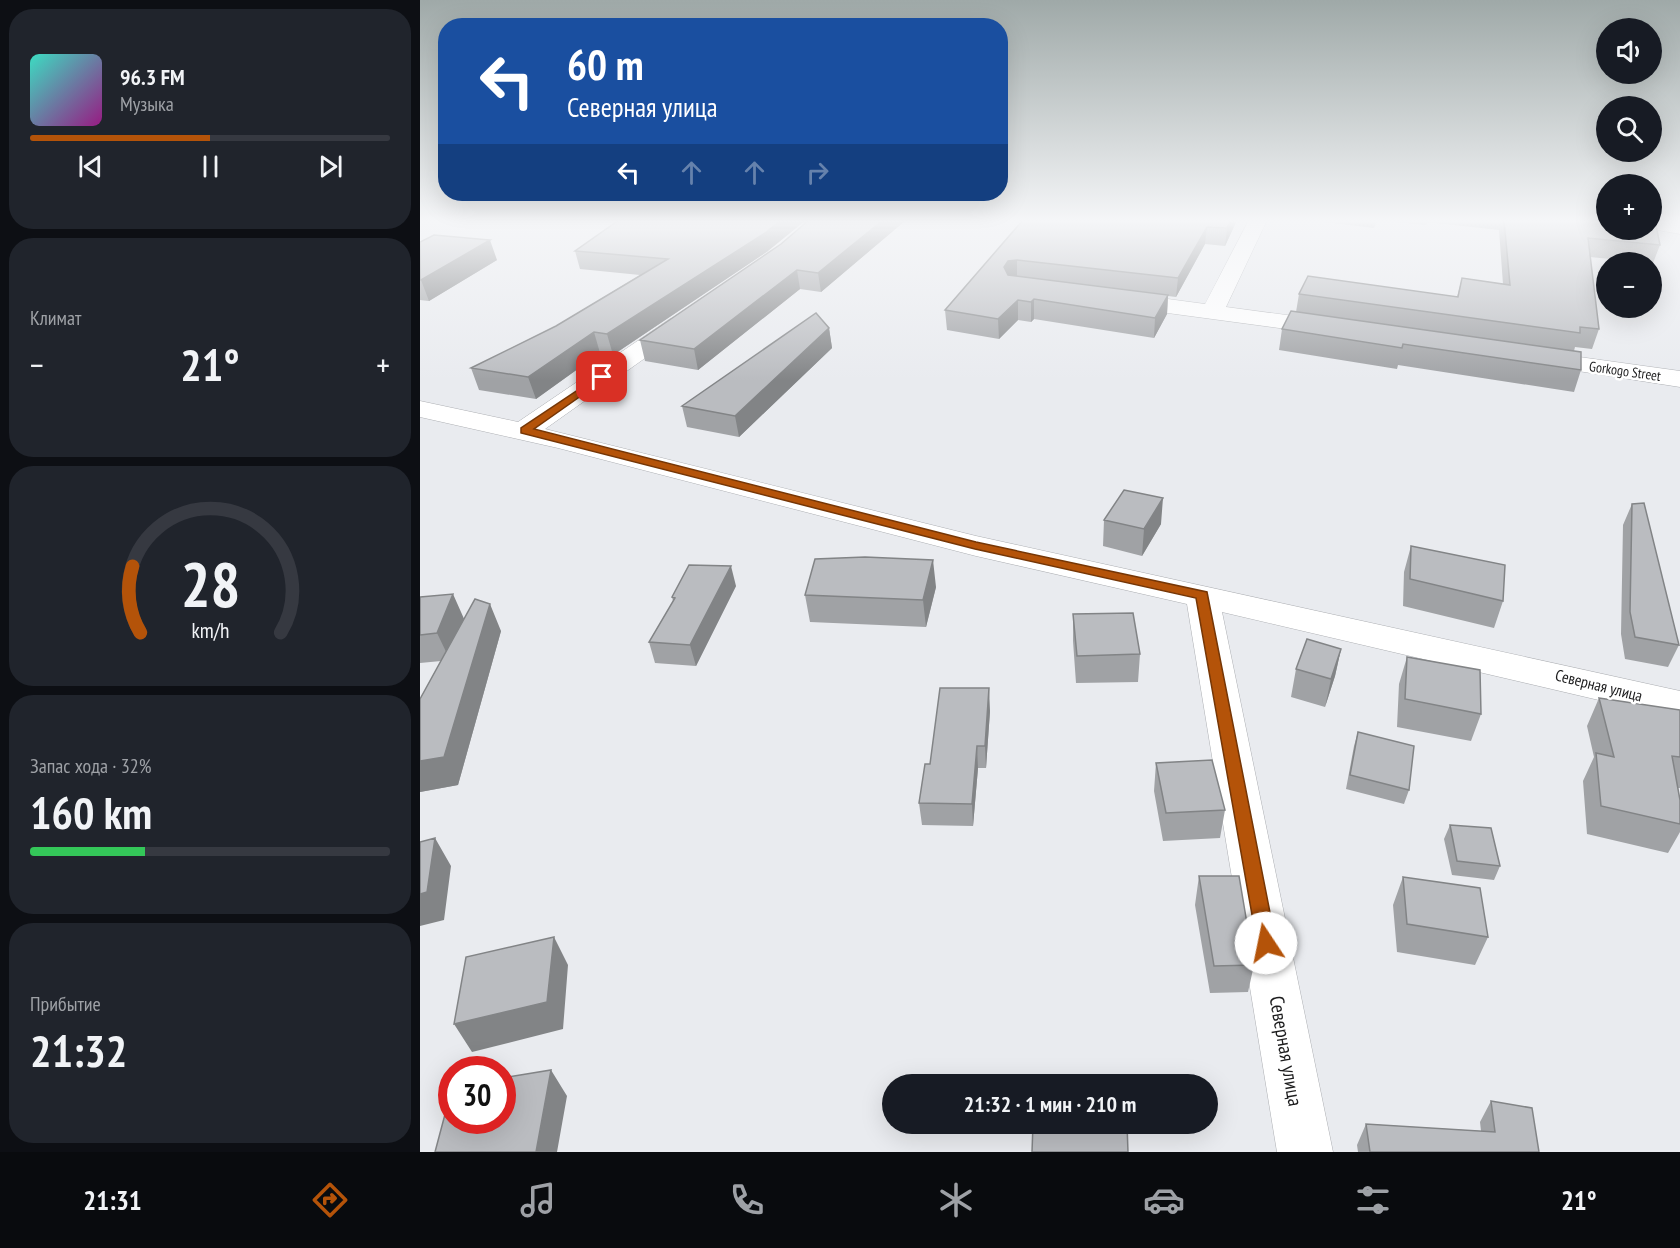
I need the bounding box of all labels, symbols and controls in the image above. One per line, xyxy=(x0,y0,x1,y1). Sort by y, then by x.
map controls xyxy=(1596,18,1662,318)
button: sound xyxy=(1596,18,1662,84)
text: 60 m xyxy=(567,37,644,92)
icon: left xyxy=(468,42,546,120)
text: 96.3 FM xyxy=(120,63,185,91)
text: Северная улица xyxy=(567,90,717,124)
text: Музыка xyxy=(120,91,174,117)
button: search xyxy=(1596,96,1662,162)
icon: previous xyxy=(74,150,107,183)
icon: pause xyxy=(194,150,227,183)
icon: next xyxy=(314,150,347,183)
icon: left xyxy=(612,156,645,189)
icon: ahead xyxy=(675,156,708,189)
icon: ahead xyxy=(738,156,771,189)
icon: right xyxy=(801,156,834,189)
button: + xyxy=(1596,174,1662,240)
button: − xyxy=(1596,252,1662,318)
text: Климат xyxy=(30,305,81,331)
text: 21° xyxy=(180,335,240,393)
text: − xyxy=(30,343,44,386)
text: + xyxy=(376,343,390,386)
pin xyxy=(576,351,627,402)
street label: Gorkogo Street xyxy=(1588,357,1662,385)
icon: arrive xyxy=(585,360,618,393)
text: 28 xyxy=(180,543,240,624)
text: km/h xyxy=(191,616,229,644)
street label: Северная улица xyxy=(1553,665,1645,705)
text: Запас хода · 32% xyxy=(30,753,151,779)
text: 160 km xyxy=(30,783,152,841)
position arrow xyxy=(1234,911,1298,975)
text: Прибытие xyxy=(30,991,101,1017)
street label: Северная улица xyxy=(1264,994,1308,1108)
text: 21:32 xyxy=(30,1021,127,1079)
speed limit sign: 30 xyxy=(438,1056,516,1134)
text: 21:32 · 1 мин · 210 m xyxy=(964,1090,1136,1118)
icon: directions xyxy=(309,1179,351,1221)
icon: music xyxy=(517,1179,559,1221)
icon: phone xyxy=(726,1179,768,1221)
icon: climate xyxy=(935,1179,977,1221)
icon: car xyxy=(1143,1179,1185,1221)
icon: filters xyxy=(1352,1179,1394,1221)
text: 21:31 xyxy=(83,1183,142,1217)
text: 21° xyxy=(1561,1183,1597,1217)

